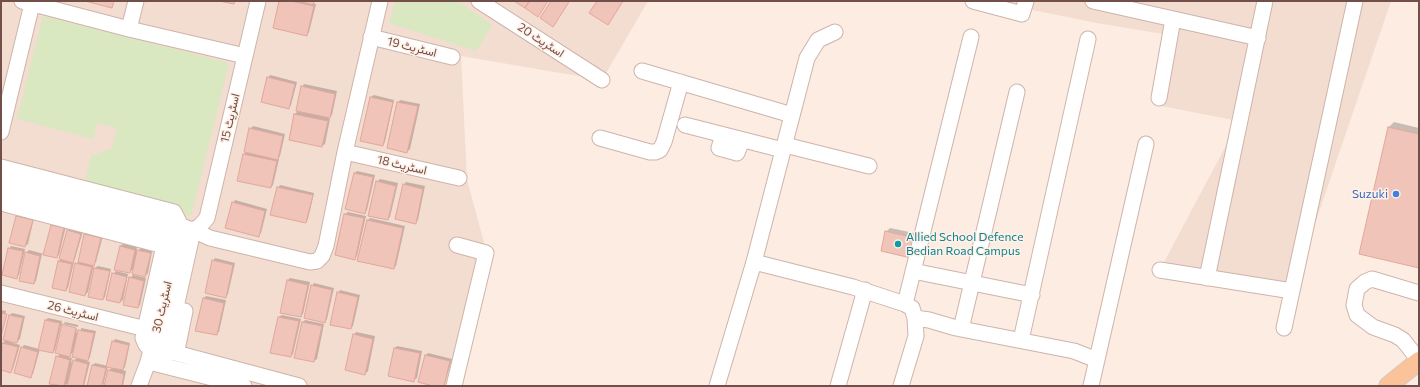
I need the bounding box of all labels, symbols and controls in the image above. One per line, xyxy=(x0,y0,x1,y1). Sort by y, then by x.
street label: اسٹریٹ 20 xyxy=(515,20,567,60)
street label: اسٹریٹ 19 xyxy=(386,34,438,60)
street label: اسٹریٹ 15 xyxy=(217,92,243,144)
street label: اسٹریٹ 18 xyxy=(376,152,428,178)
place label: Suzuki xyxy=(1352,187,1388,201)
marker: Suzuki xyxy=(1391,189,1401,199)
place label: Allied School Defence Bedian Road Campus xyxy=(906,230,1024,258)
marker: Allied School Defence Bedian Road Campus xyxy=(893,239,903,249)
street label: اسٹریٹ 30 xyxy=(149,280,175,334)
street label: اسٹریٹ 26 xyxy=(46,298,100,324)

